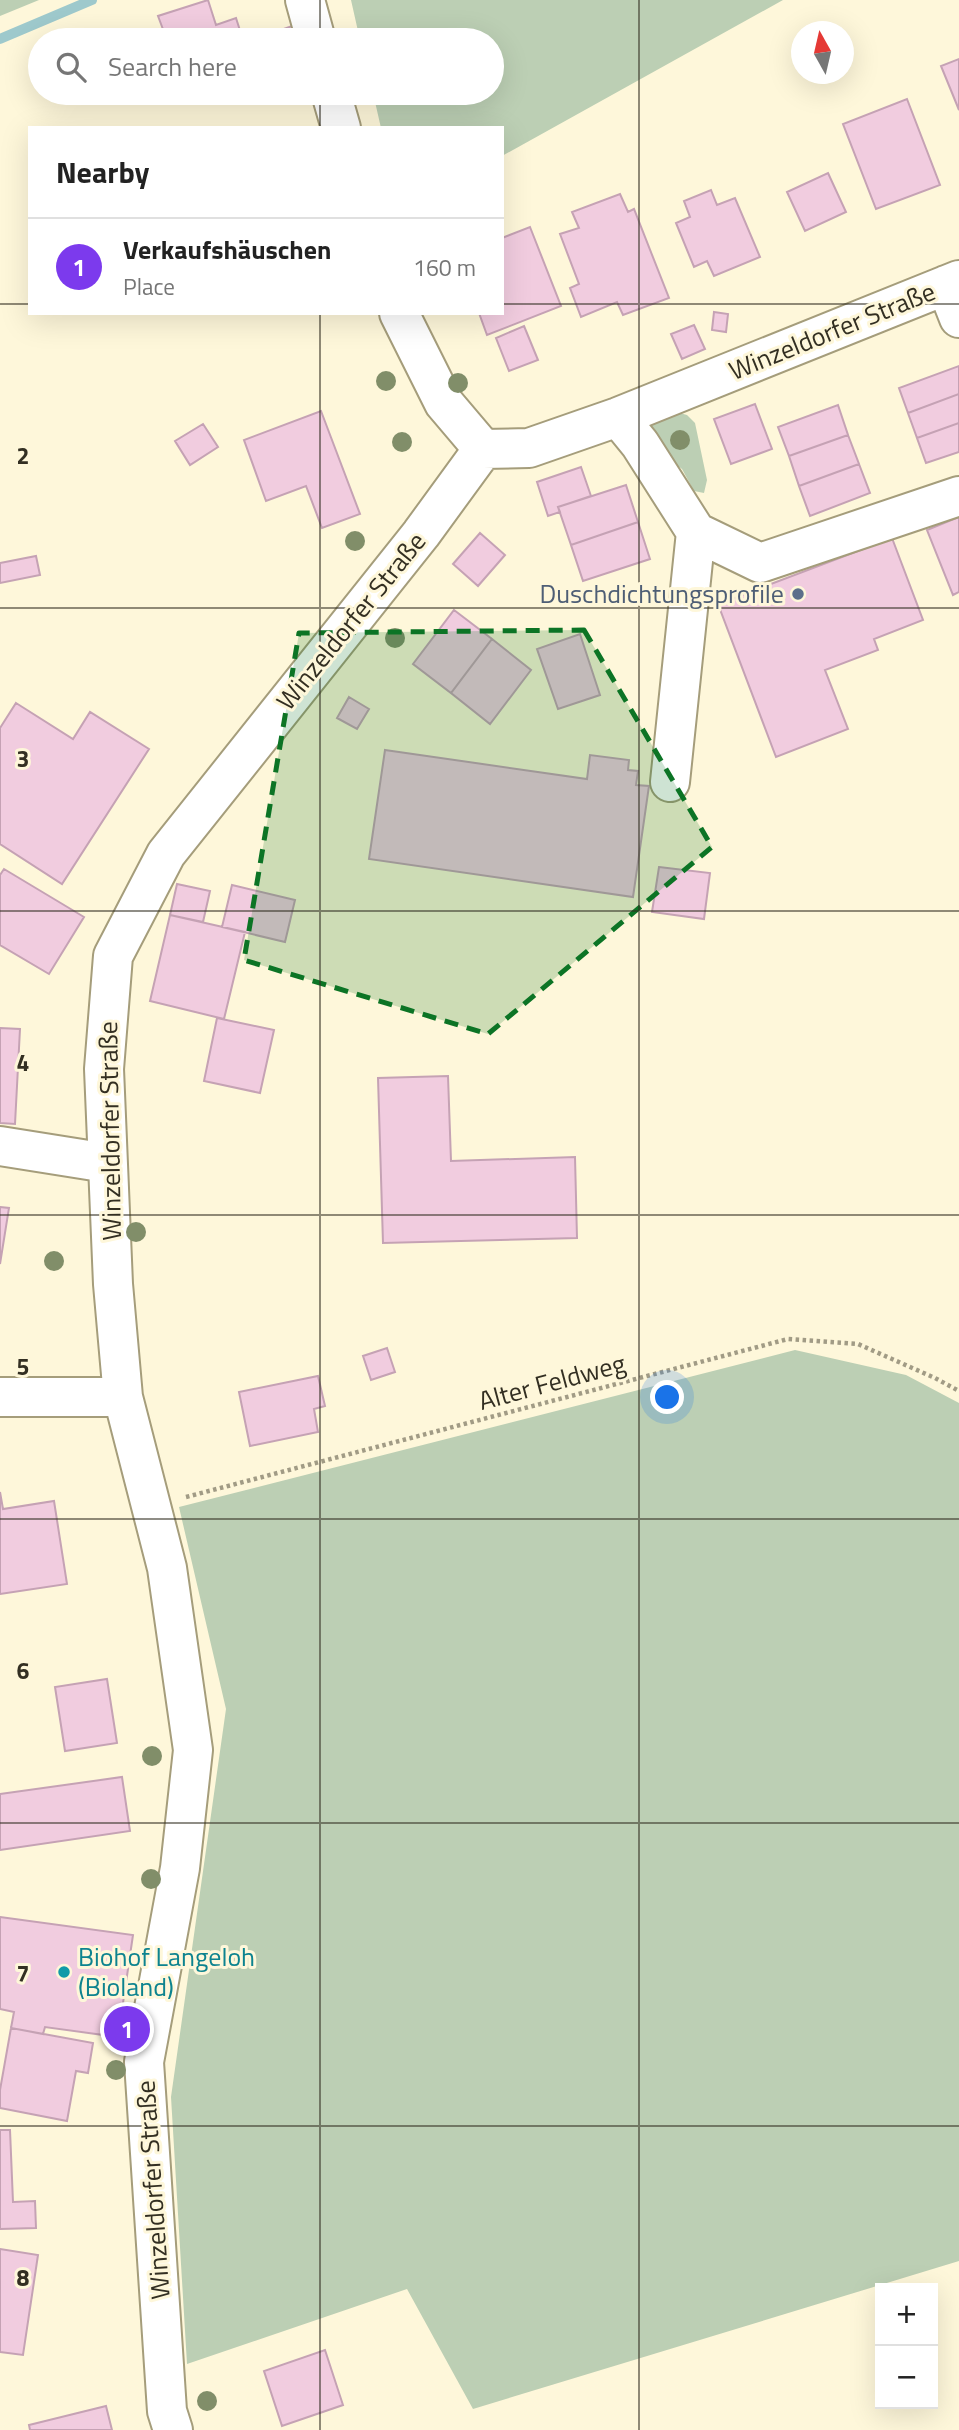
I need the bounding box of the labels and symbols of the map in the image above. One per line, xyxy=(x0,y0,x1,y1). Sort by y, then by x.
north arrow xyxy=(791,21,854,84)
street label: Winzeldorfer Straße xyxy=(723,271,941,390)
text: 2 xyxy=(17,438,29,473)
street label: Winzeldorfer Straße xyxy=(266,523,435,718)
place label: Duschdichtungsprofile xyxy=(539,574,784,613)
marker: Duschdichtungsprofile xyxy=(790,586,806,602)
text: 3 xyxy=(17,741,29,776)
street label: Winzeldorfer Straße xyxy=(88,1021,131,1241)
text: 4 xyxy=(17,1045,29,1080)
street label: Alter Feldweg xyxy=(474,1343,630,1420)
text: 5 xyxy=(17,1349,29,1384)
your location xyxy=(650,1380,684,1414)
text: 6 xyxy=(17,1653,30,1688)
place label: Biohof Langeloh (Bioland) xyxy=(78,1937,255,2006)
text: 7 xyxy=(17,1956,29,1991)
marker: Biohof Langeloh (Bioland) xyxy=(56,1964,72,1980)
pin: 1 xyxy=(104,2003,150,2055)
street label: Winzeldorfer Straße xyxy=(125,2079,180,2301)
text: 8 xyxy=(17,2260,30,2295)

